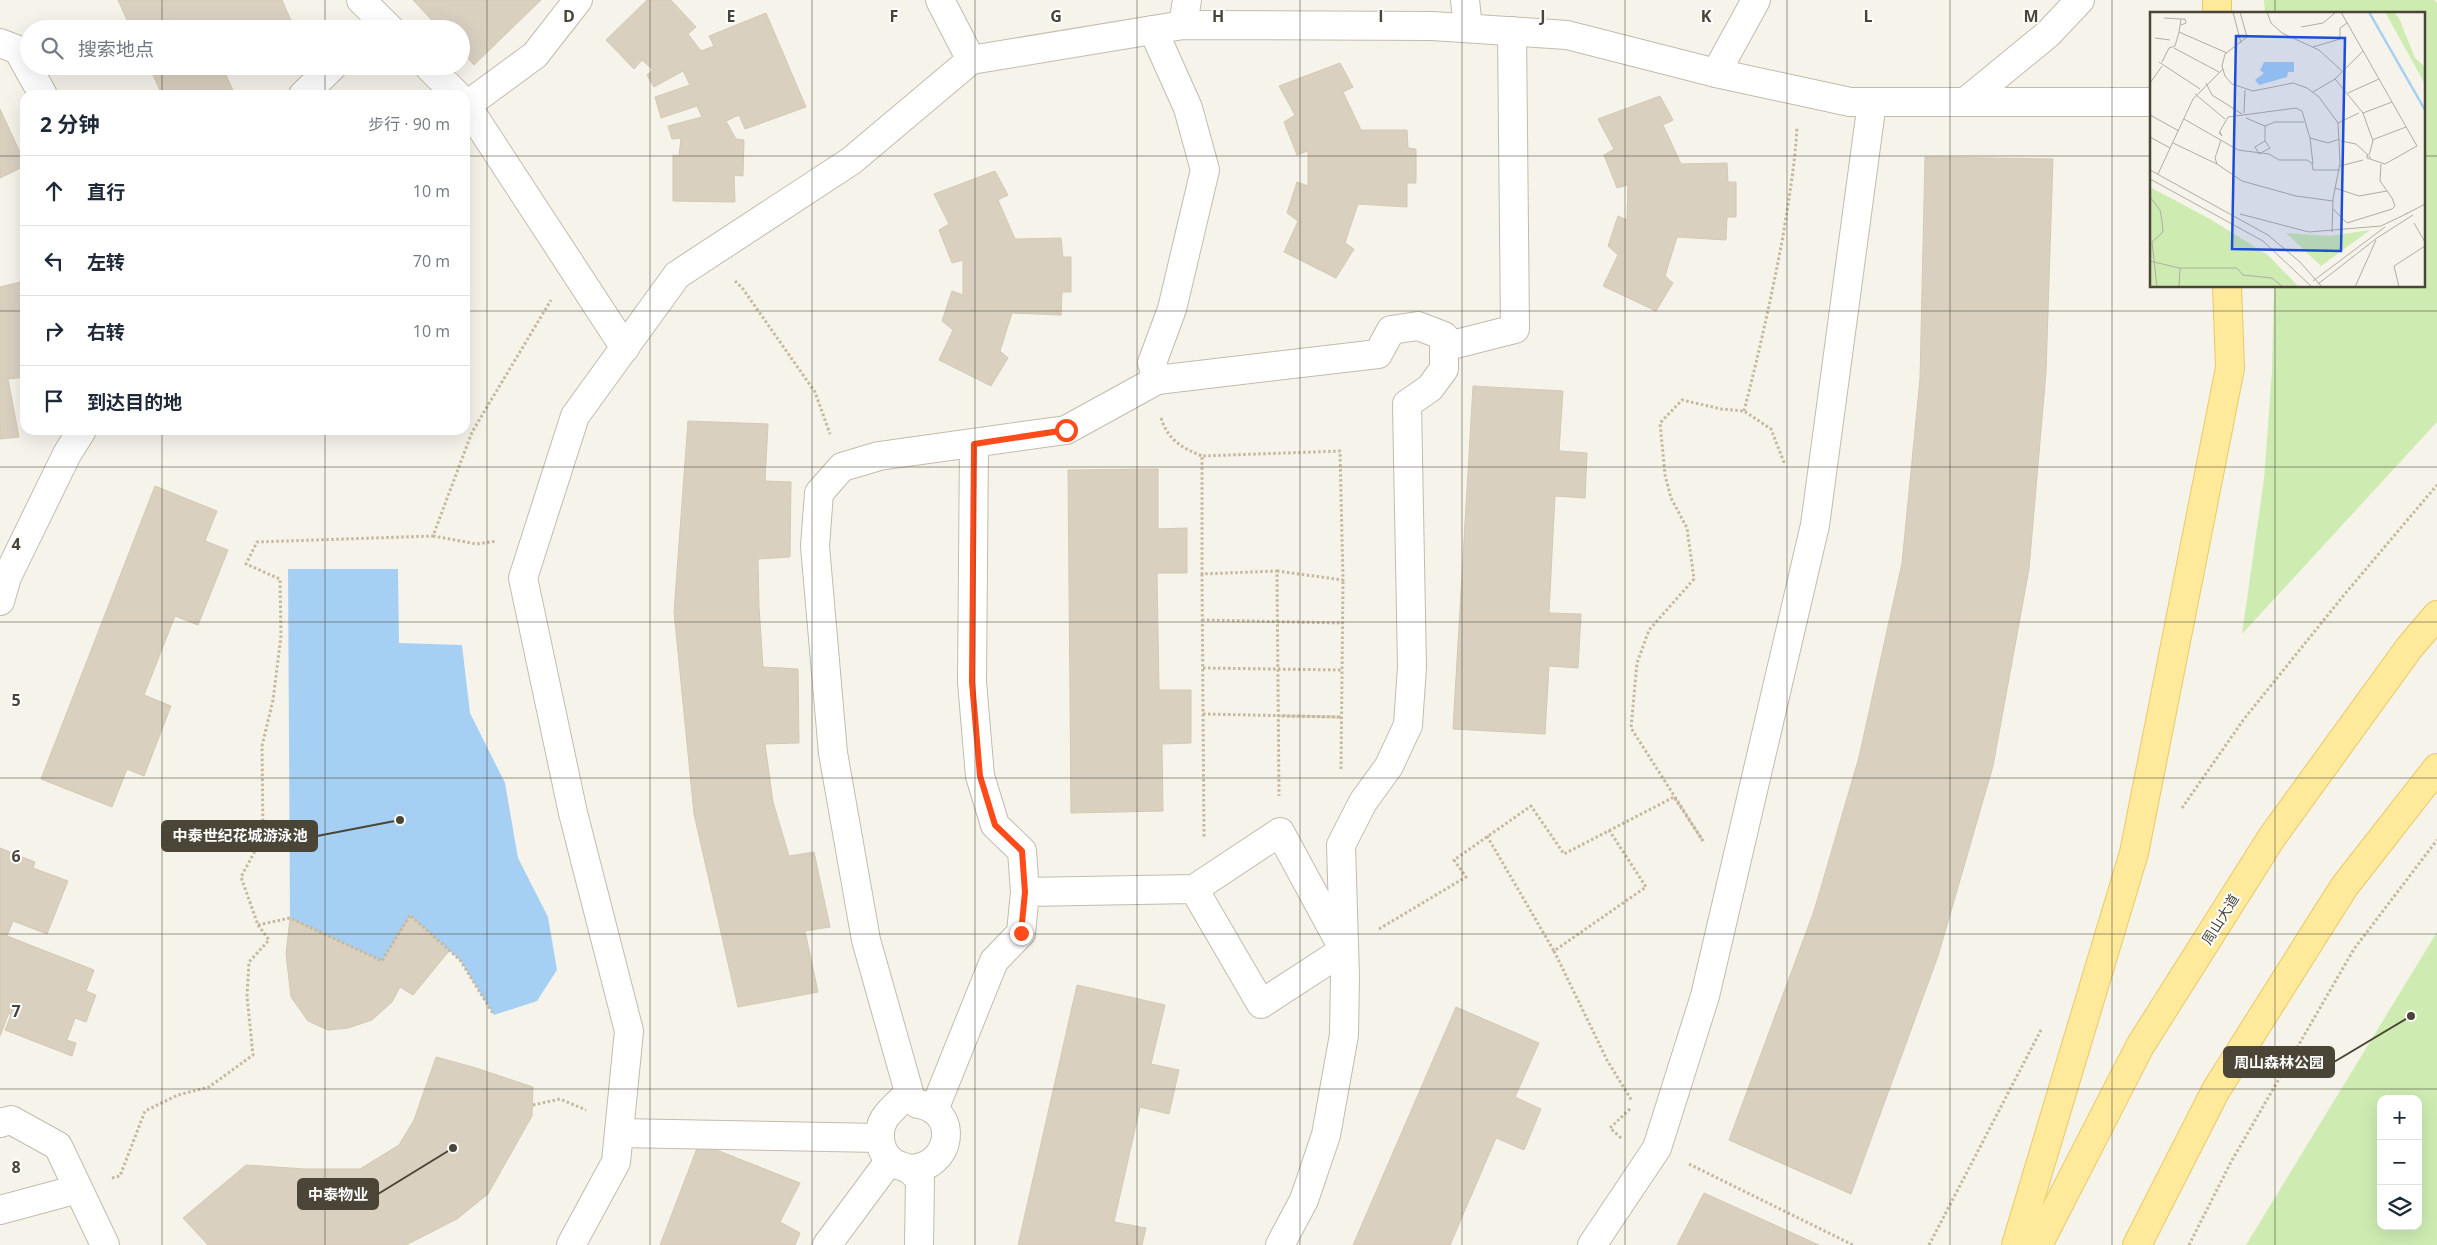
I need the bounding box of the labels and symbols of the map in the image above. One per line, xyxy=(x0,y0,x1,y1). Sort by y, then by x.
text: D xyxy=(563,5,575,27)
text: E xyxy=(727,5,736,27)
text: F xyxy=(890,5,898,27)
text: G xyxy=(1050,5,1062,27)
text: H xyxy=(1212,5,1224,27)
text: I xyxy=(1378,5,1384,27)
text: J xyxy=(1538,5,1546,27)
text: K xyxy=(1701,5,1712,27)
text: L xyxy=(1863,5,1873,27)
text: M xyxy=(2023,5,2039,27)
inset map xyxy=(2150,12,2424,288)
route start xyxy=(1055,419,1078,442)
text: 4 xyxy=(11,533,21,555)
text: 5 xyxy=(11,689,21,711)
callout: 中泰世纪花城游泳池 xyxy=(162,821,317,851)
text: 中泰世纪花城游泳池 xyxy=(172,825,308,845)
text: 6 xyxy=(11,845,21,867)
street label: 周山大道 xyxy=(2197,890,2243,948)
route end xyxy=(1010,922,1033,945)
text: 7 xyxy=(11,1000,21,1022)
callout: 周山森林公园 xyxy=(2224,1047,2334,1077)
text: 周山森林公园 xyxy=(2234,1052,2324,1072)
text: 8 xyxy=(11,1156,21,1178)
callout: 中泰物业 xyxy=(298,1179,378,1209)
text: 中泰物业 xyxy=(308,1184,368,1204)

